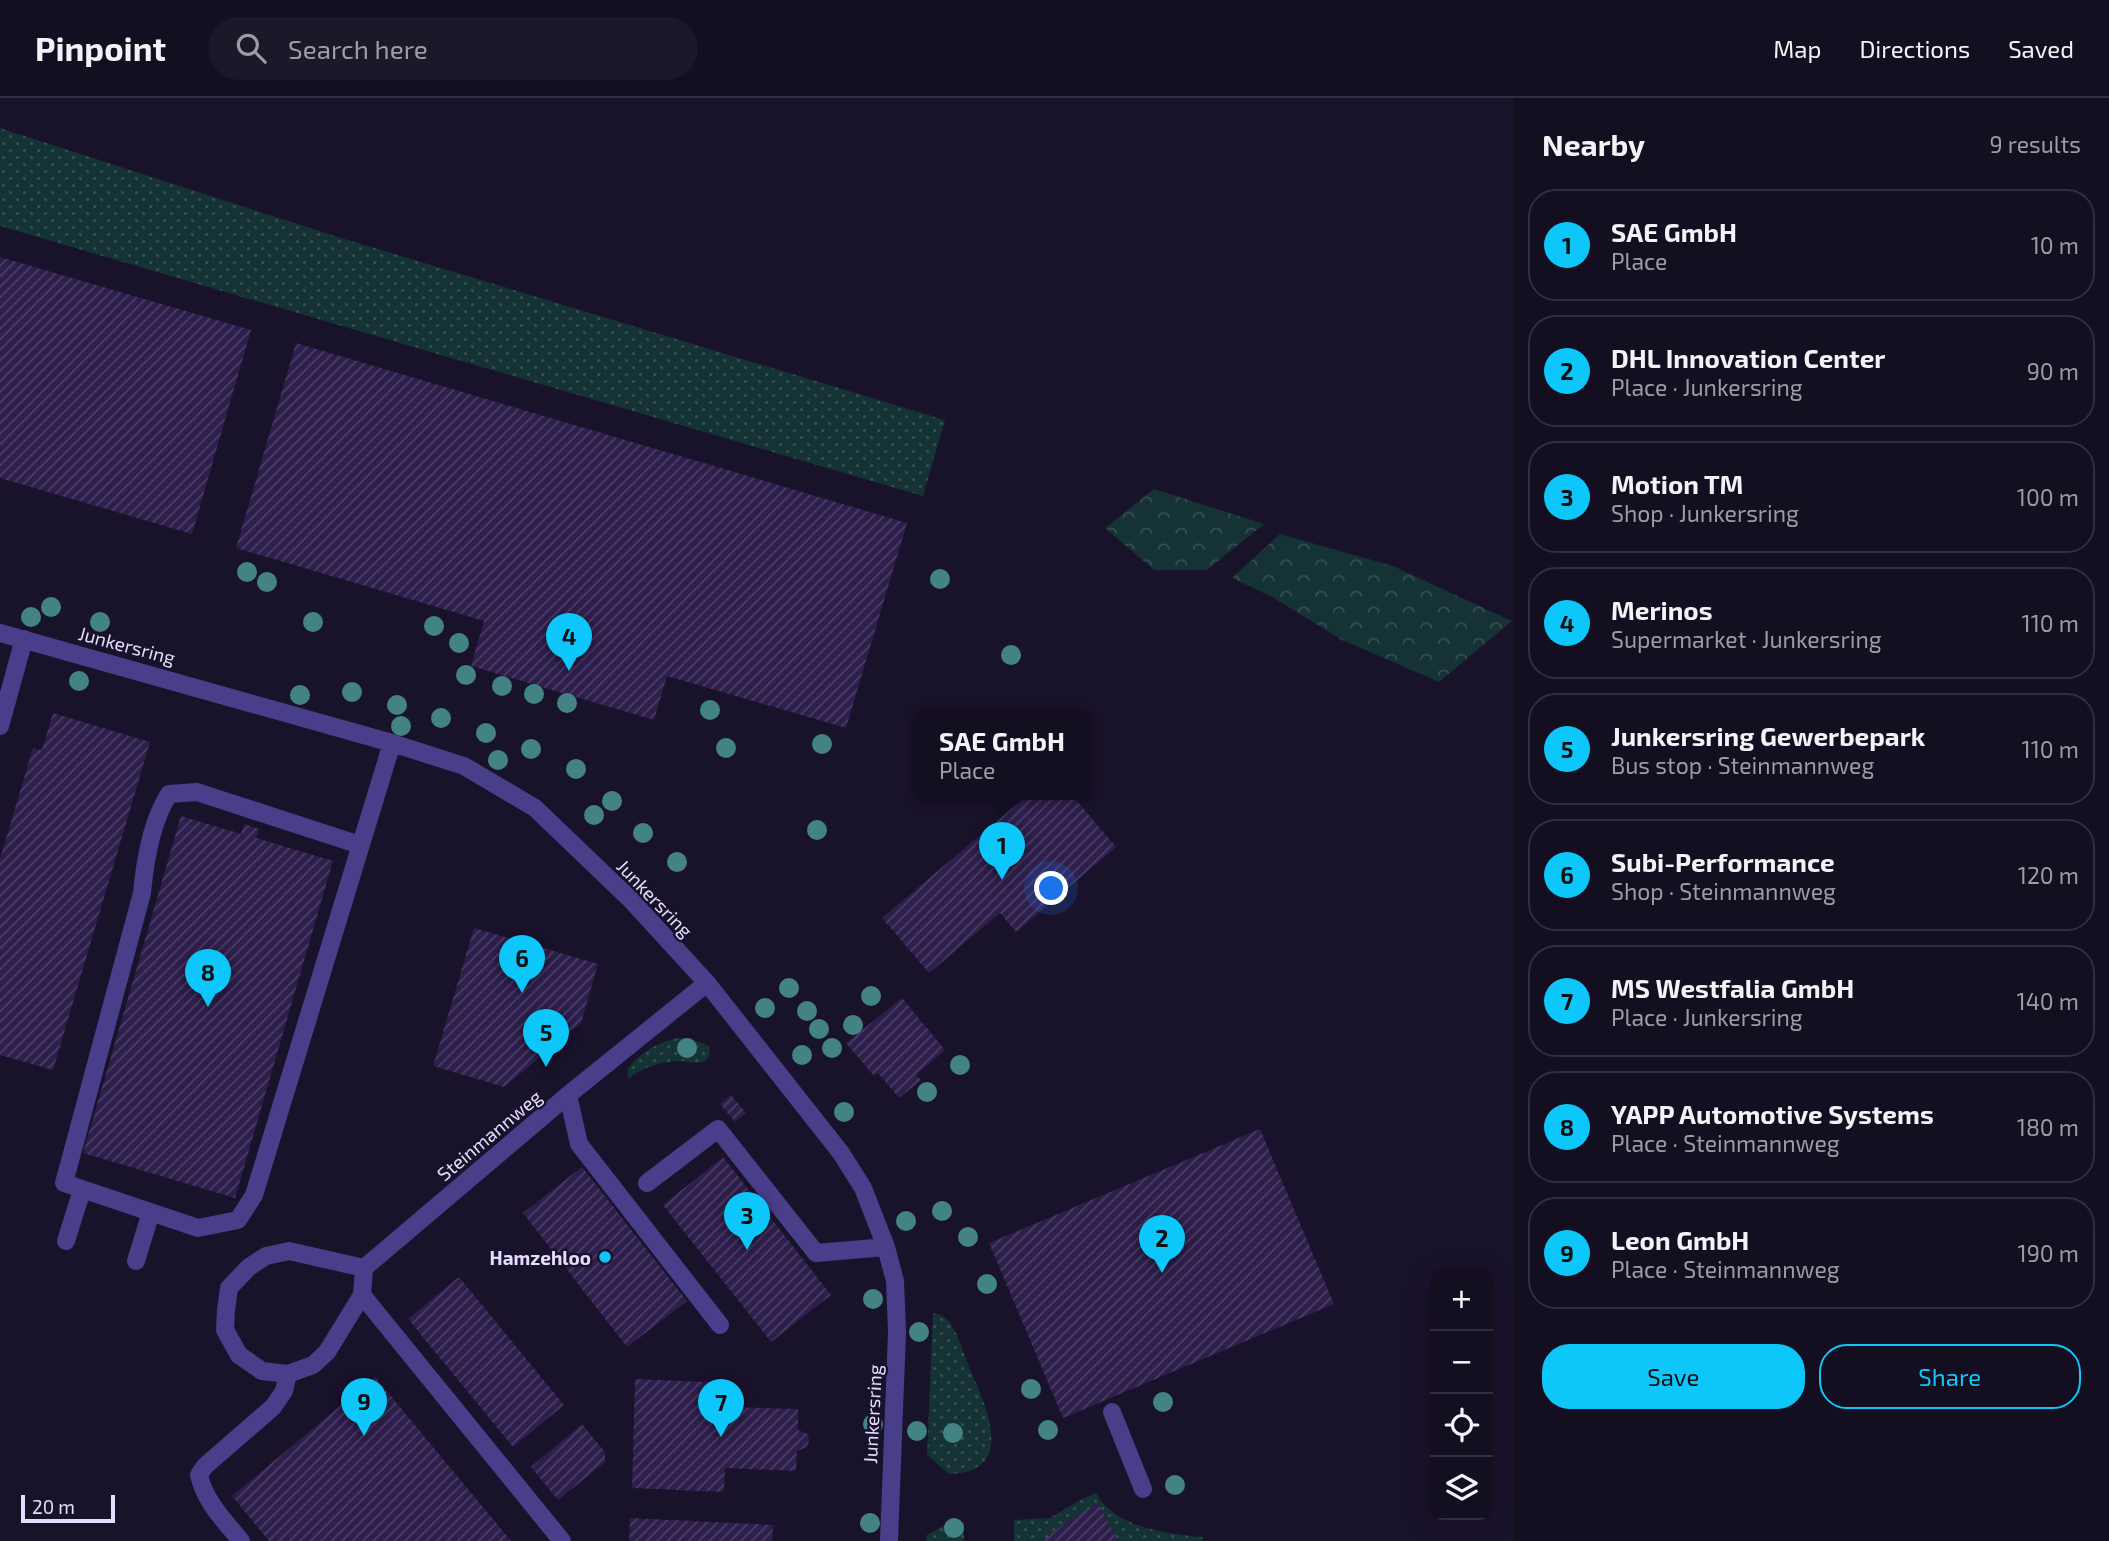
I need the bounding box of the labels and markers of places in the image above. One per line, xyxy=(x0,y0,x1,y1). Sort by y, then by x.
pin: 4 xyxy=(546,613,592,671)
pin: 1 xyxy=(979,822,1025,880)
pin: 6 xyxy=(499,935,545,993)
pin: 8 xyxy=(185,949,231,1007)
pin: 5 xyxy=(523,1009,569,1067)
pin: 3 xyxy=(724,1192,770,1250)
pin: 2 xyxy=(1139,1215,1185,1273)
place label: Hamzehloo xyxy=(490,1246,591,1269)
marker: Hamzehloo xyxy=(597,1249,613,1265)
pin: 9 xyxy=(341,1378,387,1436)
pin: 7 xyxy=(698,1379,744,1437)

